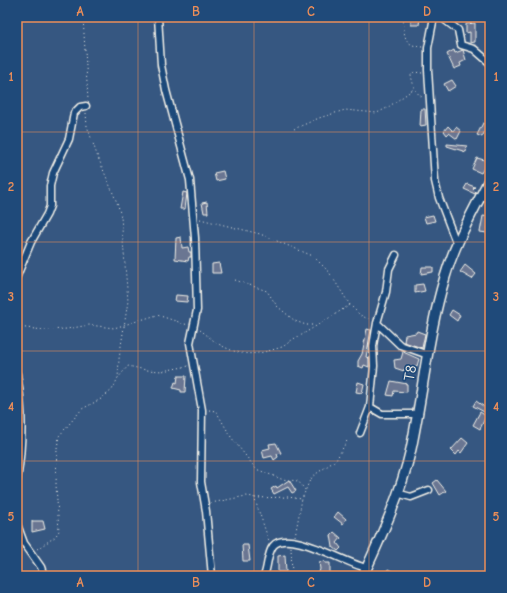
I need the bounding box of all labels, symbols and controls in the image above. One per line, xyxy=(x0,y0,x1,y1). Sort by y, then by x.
text: A xyxy=(76,4,84,19)
text: B xyxy=(192,4,200,19)
text: C xyxy=(307,4,315,19)
text: D xyxy=(423,4,431,19)
text: 1 xyxy=(8,69,14,84)
text: 1 xyxy=(493,69,499,84)
text: 2 xyxy=(8,179,14,194)
text: 2 xyxy=(493,179,499,194)
text: 3 xyxy=(8,289,14,304)
text: 3 xyxy=(493,289,499,304)
street label: T8 xyxy=(400,364,420,382)
text: 4 xyxy=(8,399,14,414)
text: 4 xyxy=(493,399,499,414)
text: 5 xyxy=(8,509,15,524)
text: 5 xyxy=(493,509,500,524)
text: A xyxy=(76,575,84,590)
text: B xyxy=(192,575,200,590)
text: C xyxy=(307,575,315,590)
text: D xyxy=(423,575,431,590)

